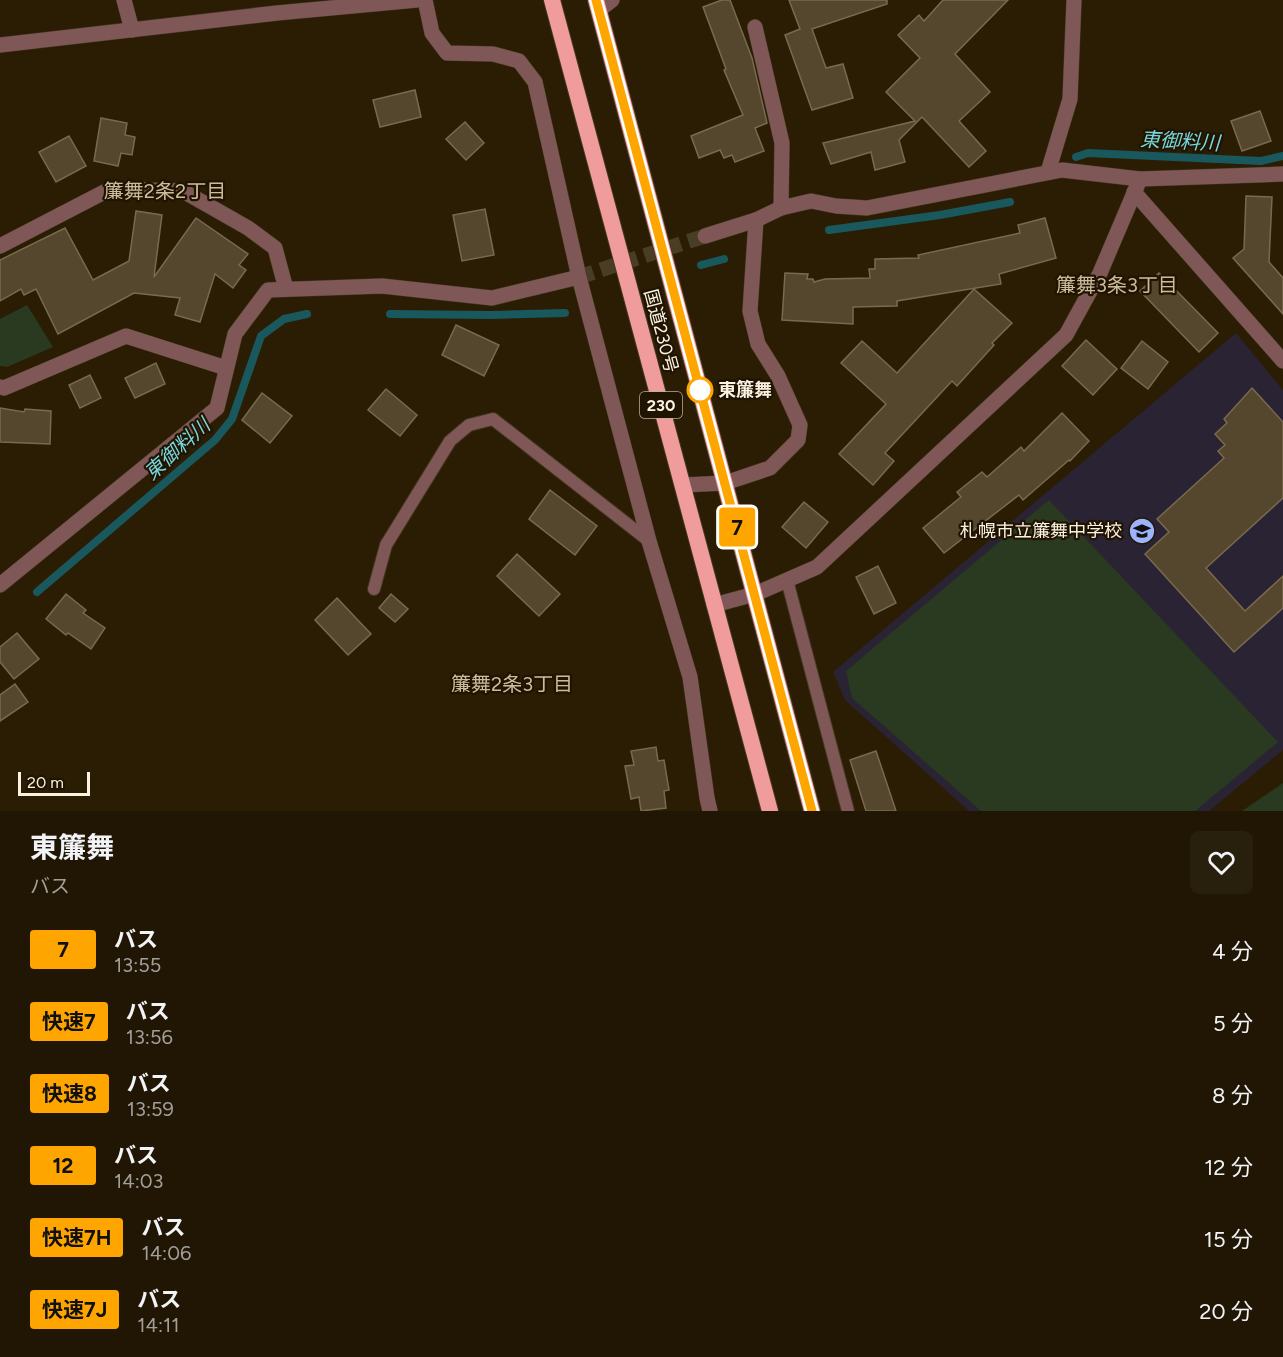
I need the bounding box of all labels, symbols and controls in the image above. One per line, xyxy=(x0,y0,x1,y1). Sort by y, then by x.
water label: 東御料川 xyxy=(1139,127,1223,155)
district label: 簾舞2条2丁目 xyxy=(104,179,226,203)
district label: 簾舞3条3丁目 xyxy=(1056,273,1178,297)
street label: 国道230号 xyxy=(639,287,683,375)
marker: 東簾舞 xyxy=(687,377,713,403)
place label: 東簾舞 xyxy=(718,379,772,401)
road number: 230 xyxy=(640,392,682,418)
water label: 東御料川 xyxy=(139,412,216,485)
line badge: 7 xyxy=(718,508,756,546)
text: 7 xyxy=(731,515,743,540)
school or university icon: 札幌市立簾舞中学校 xyxy=(1127,516,1157,546)
place label: 札幌市立簾舞中学校 xyxy=(960,520,1122,542)
district label: 簾舞2条3丁目 xyxy=(451,672,573,696)
scale bar xyxy=(18,769,90,796)
text: 20 m xyxy=(27,773,64,792)
text: 東簾舞 xyxy=(30,830,114,864)
button: heart xyxy=(1190,831,1253,894)
text: バス xyxy=(30,874,70,898)
text: バス xyxy=(114,926,158,953)
text: 7 xyxy=(57,937,69,962)
text: 4 分 xyxy=(1212,938,1253,965)
text: 13:55 xyxy=(114,953,161,977)
text: バス xyxy=(126,998,170,1025)
text: 快速7 xyxy=(42,1009,96,1034)
text: 5 分 xyxy=(1213,1010,1253,1037)
text: 13:56 xyxy=(126,1025,173,1049)
text: バス xyxy=(127,1070,171,1097)
text: 快速8 xyxy=(42,1081,97,1106)
text: 8 分 xyxy=(1212,1082,1253,1109)
text: 13:59 xyxy=(127,1097,174,1121)
text: バス xyxy=(114,1142,158,1169)
text: 12 xyxy=(52,1153,74,1178)
text: 12 分 xyxy=(1204,1154,1253,1181)
text: 14:03 xyxy=(114,1169,163,1193)
text: バス xyxy=(141,1214,185,1241)
text: 快速7H xyxy=(42,1225,111,1250)
text: 15 分 xyxy=(1204,1226,1253,1253)
text: 14:06 xyxy=(141,1241,191,1265)
text: バス xyxy=(137,1286,181,1313)
text: 快速7J xyxy=(42,1297,107,1322)
text: 20 分 xyxy=(1199,1298,1253,1325)
text: 14:11 xyxy=(137,1313,180,1337)

